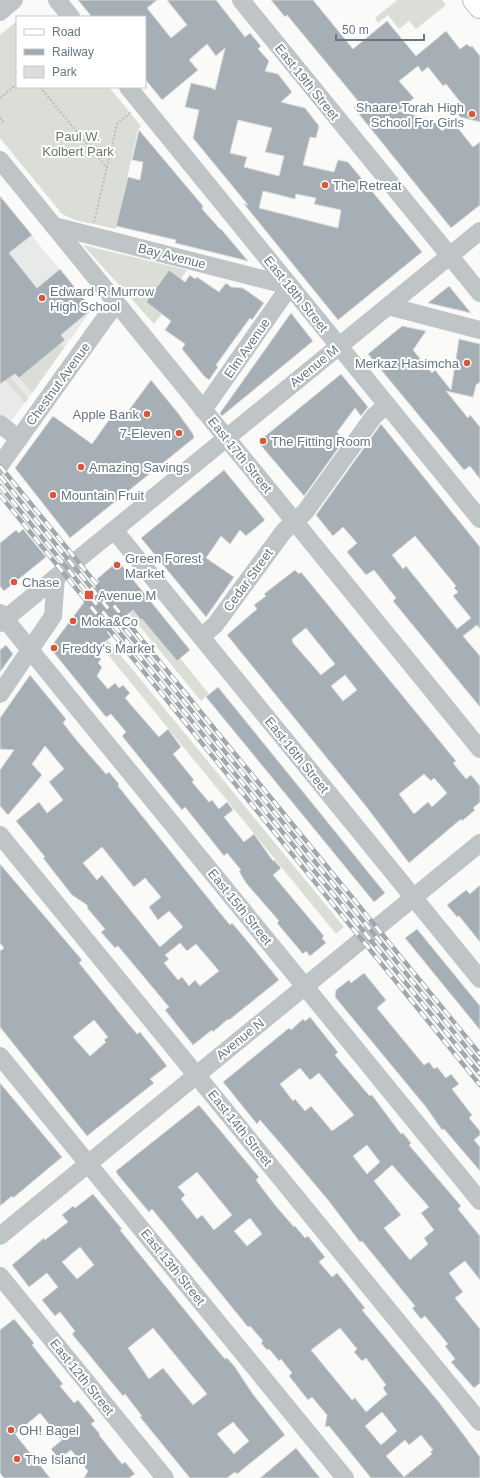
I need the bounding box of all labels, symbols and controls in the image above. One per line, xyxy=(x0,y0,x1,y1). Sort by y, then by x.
legend xyxy=(16,16,146,88)
scale bar xyxy=(336,16,424,42)
text: 50 m xyxy=(342,23,369,37)
text: Road xyxy=(52,25,81,39)
street label: East 19th Street xyxy=(272,41,342,123)
text: Railway xyxy=(52,45,94,59)
text: Park xyxy=(52,65,78,79)
place label: Shaare Torah High School For Girls xyxy=(356,100,464,130)
marker: Shaare Torah High School For Girls xyxy=(467,109,477,119)
park label: Paul W. Kolbert Park xyxy=(42,129,114,159)
place label: The Retreat xyxy=(333,178,402,193)
marker: The Retreat xyxy=(320,180,330,190)
street label: Bay Avenue xyxy=(137,240,207,272)
street label: East 18th Street xyxy=(261,253,331,335)
place label: Edward R Murrow High School xyxy=(50,284,155,314)
marker: Edward R Murrow High School xyxy=(37,293,47,303)
street label: Elm Avenue xyxy=(221,315,273,381)
street label: Chestnut Avenue xyxy=(23,340,93,428)
street label: Avenue M xyxy=(287,342,341,390)
place label: Merkaz Hasimcha xyxy=(355,356,460,371)
marker: Merkaz Hasimcha xyxy=(462,358,472,368)
place label: Apple Bank xyxy=(73,407,139,422)
marker: Apple Bank xyxy=(142,409,152,419)
street label: East 17th Street xyxy=(205,414,275,496)
place label: 7-Eleven xyxy=(120,426,171,441)
marker: 7-Eleven xyxy=(174,428,184,438)
place label: The Fitting Room xyxy=(271,434,371,449)
marker: The Fitting Room xyxy=(258,436,268,446)
place label: Amazing Savings xyxy=(89,460,190,475)
marker: Amazing Savings xyxy=(76,462,86,472)
place label: Mountain Fruit xyxy=(61,488,144,503)
marker: Mountain Fruit xyxy=(48,490,58,500)
street label: Cedar Street xyxy=(220,545,276,614)
place label: Green Forest Market xyxy=(125,551,202,581)
marker: Green Forest Market xyxy=(112,560,122,570)
place label: Chase xyxy=(22,575,60,590)
marker: Chase xyxy=(9,577,19,587)
place label: Avenue M xyxy=(98,588,156,603)
marker: Avenue M xyxy=(83,589,95,601)
place label: Moka&Co xyxy=(81,614,138,629)
marker: Moka&Co xyxy=(68,616,78,626)
place label: Freddy's Market xyxy=(62,641,155,656)
marker: Freddy's Market xyxy=(49,643,59,653)
street label: East 16th Street xyxy=(262,714,332,796)
street label: East 15th Street xyxy=(205,866,275,948)
street label: Avenue N xyxy=(213,1015,267,1063)
street label: East 14th Street xyxy=(205,1087,275,1169)
street label: East 13th Street xyxy=(138,1226,208,1308)
street label: East 12th Street xyxy=(47,1336,117,1418)
place label: OH! Bagel xyxy=(19,1423,79,1438)
marker: OH! Bagel xyxy=(6,1425,16,1435)
place label: The Island xyxy=(25,1452,86,1467)
marker: The Island xyxy=(12,1454,22,1464)

